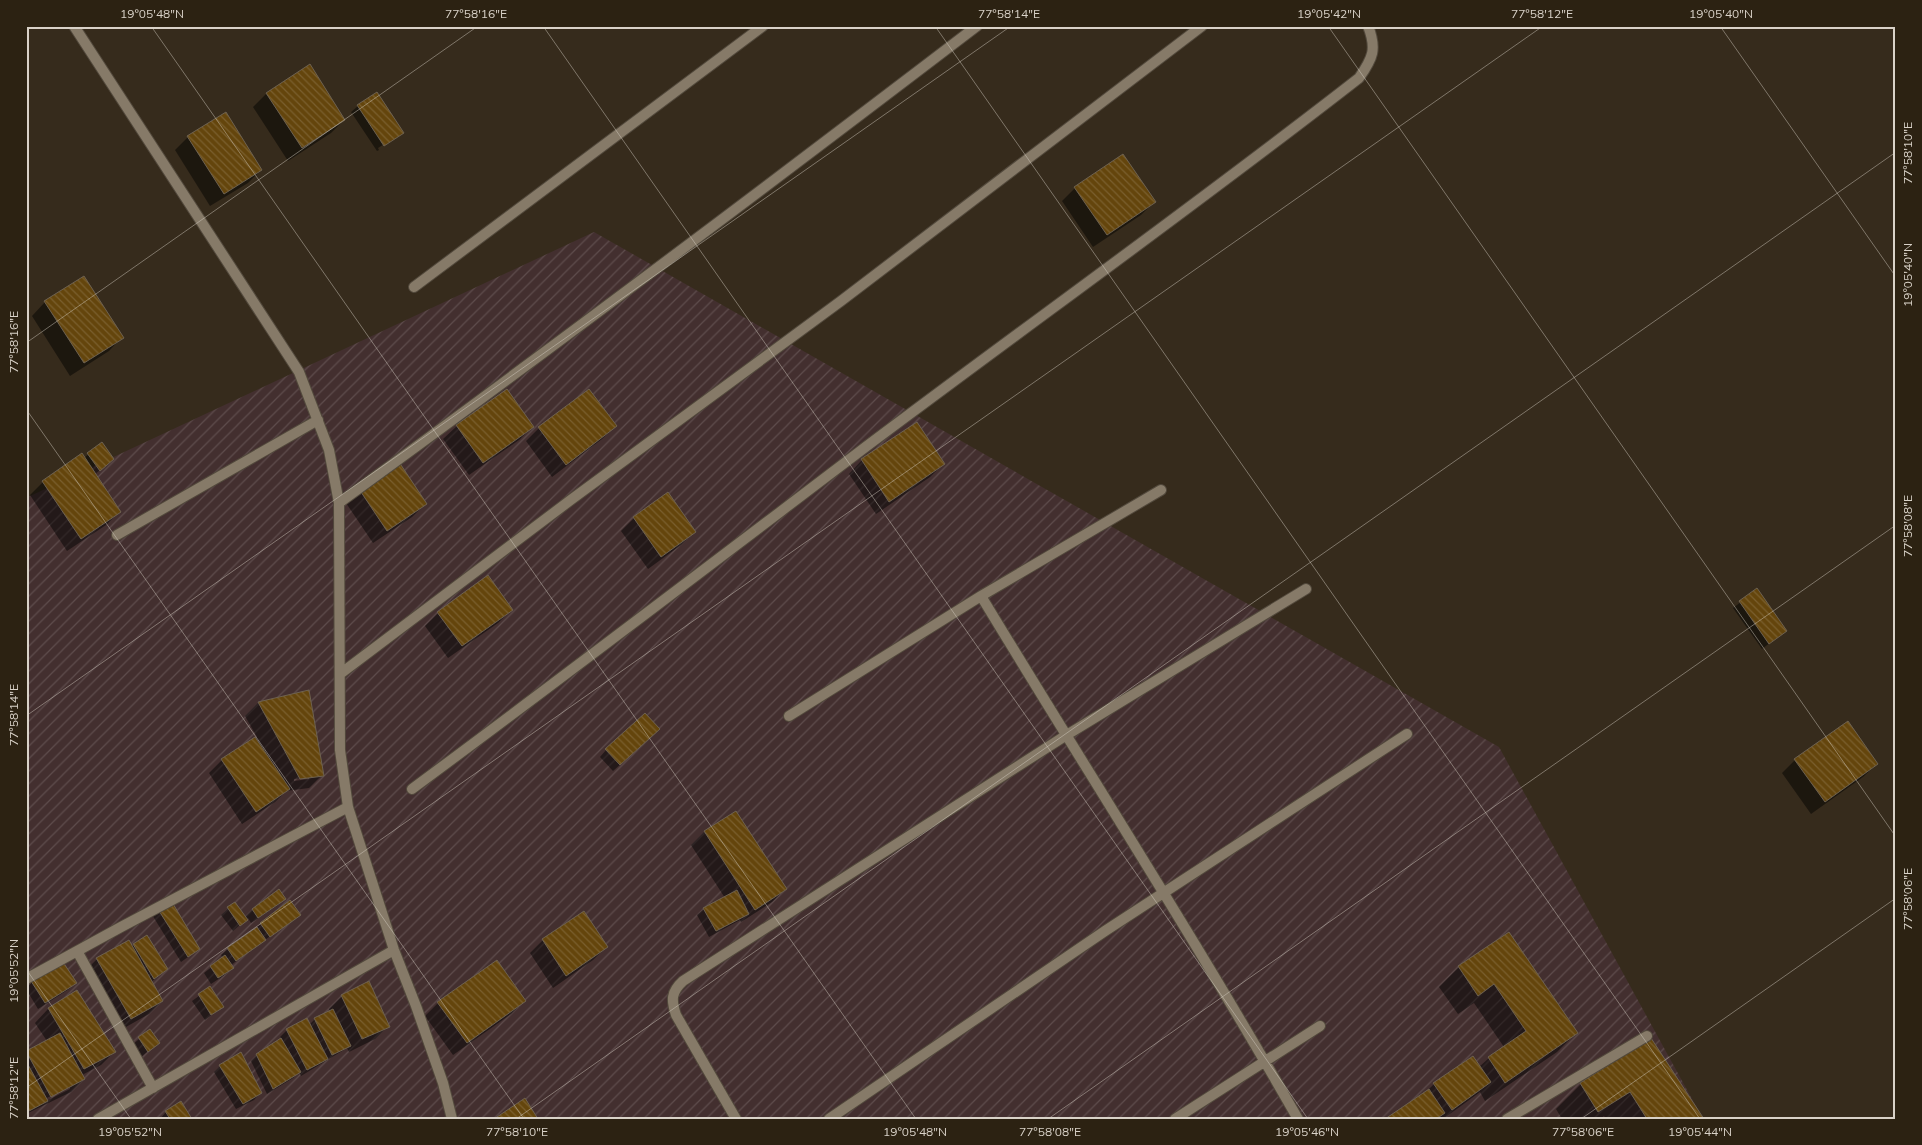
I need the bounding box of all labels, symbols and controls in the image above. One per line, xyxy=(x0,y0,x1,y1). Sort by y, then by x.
text: 19°05'48"N xyxy=(120,6,184,21)
text: 77°58'16"E xyxy=(445,6,507,21)
text: 77°58'14"E xyxy=(978,6,1040,21)
text: 19°05'42"N xyxy=(1297,6,1361,21)
text: 77°58'12"E xyxy=(1511,6,1573,21)
text: 19°05'40"N xyxy=(1689,6,1753,21)
text: 77°58'10"E xyxy=(1900,122,1915,184)
text: 19°05'40"N xyxy=(1900,243,1915,307)
text: 77°58'16"E xyxy=(6,311,21,373)
text: 77°58'08"E xyxy=(1900,495,1915,557)
text: 77°58'14"E xyxy=(6,684,21,746)
text: 77°58'06"E xyxy=(1900,868,1915,930)
text: 19°05'52"N xyxy=(6,939,21,1003)
text: 77°58'12"E xyxy=(6,1057,21,1119)
text: 19°05'52"N xyxy=(98,1124,162,1139)
text: 77°58'10"E xyxy=(486,1124,548,1139)
text: 19°05'48"N xyxy=(883,1124,947,1139)
text: 77°58'08"E xyxy=(1019,1124,1081,1139)
text: 19°05'46"N xyxy=(1275,1124,1339,1139)
text: 77°58'06"E xyxy=(1552,1124,1614,1139)
text: 19°05'44"N xyxy=(1668,1124,1732,1139)

